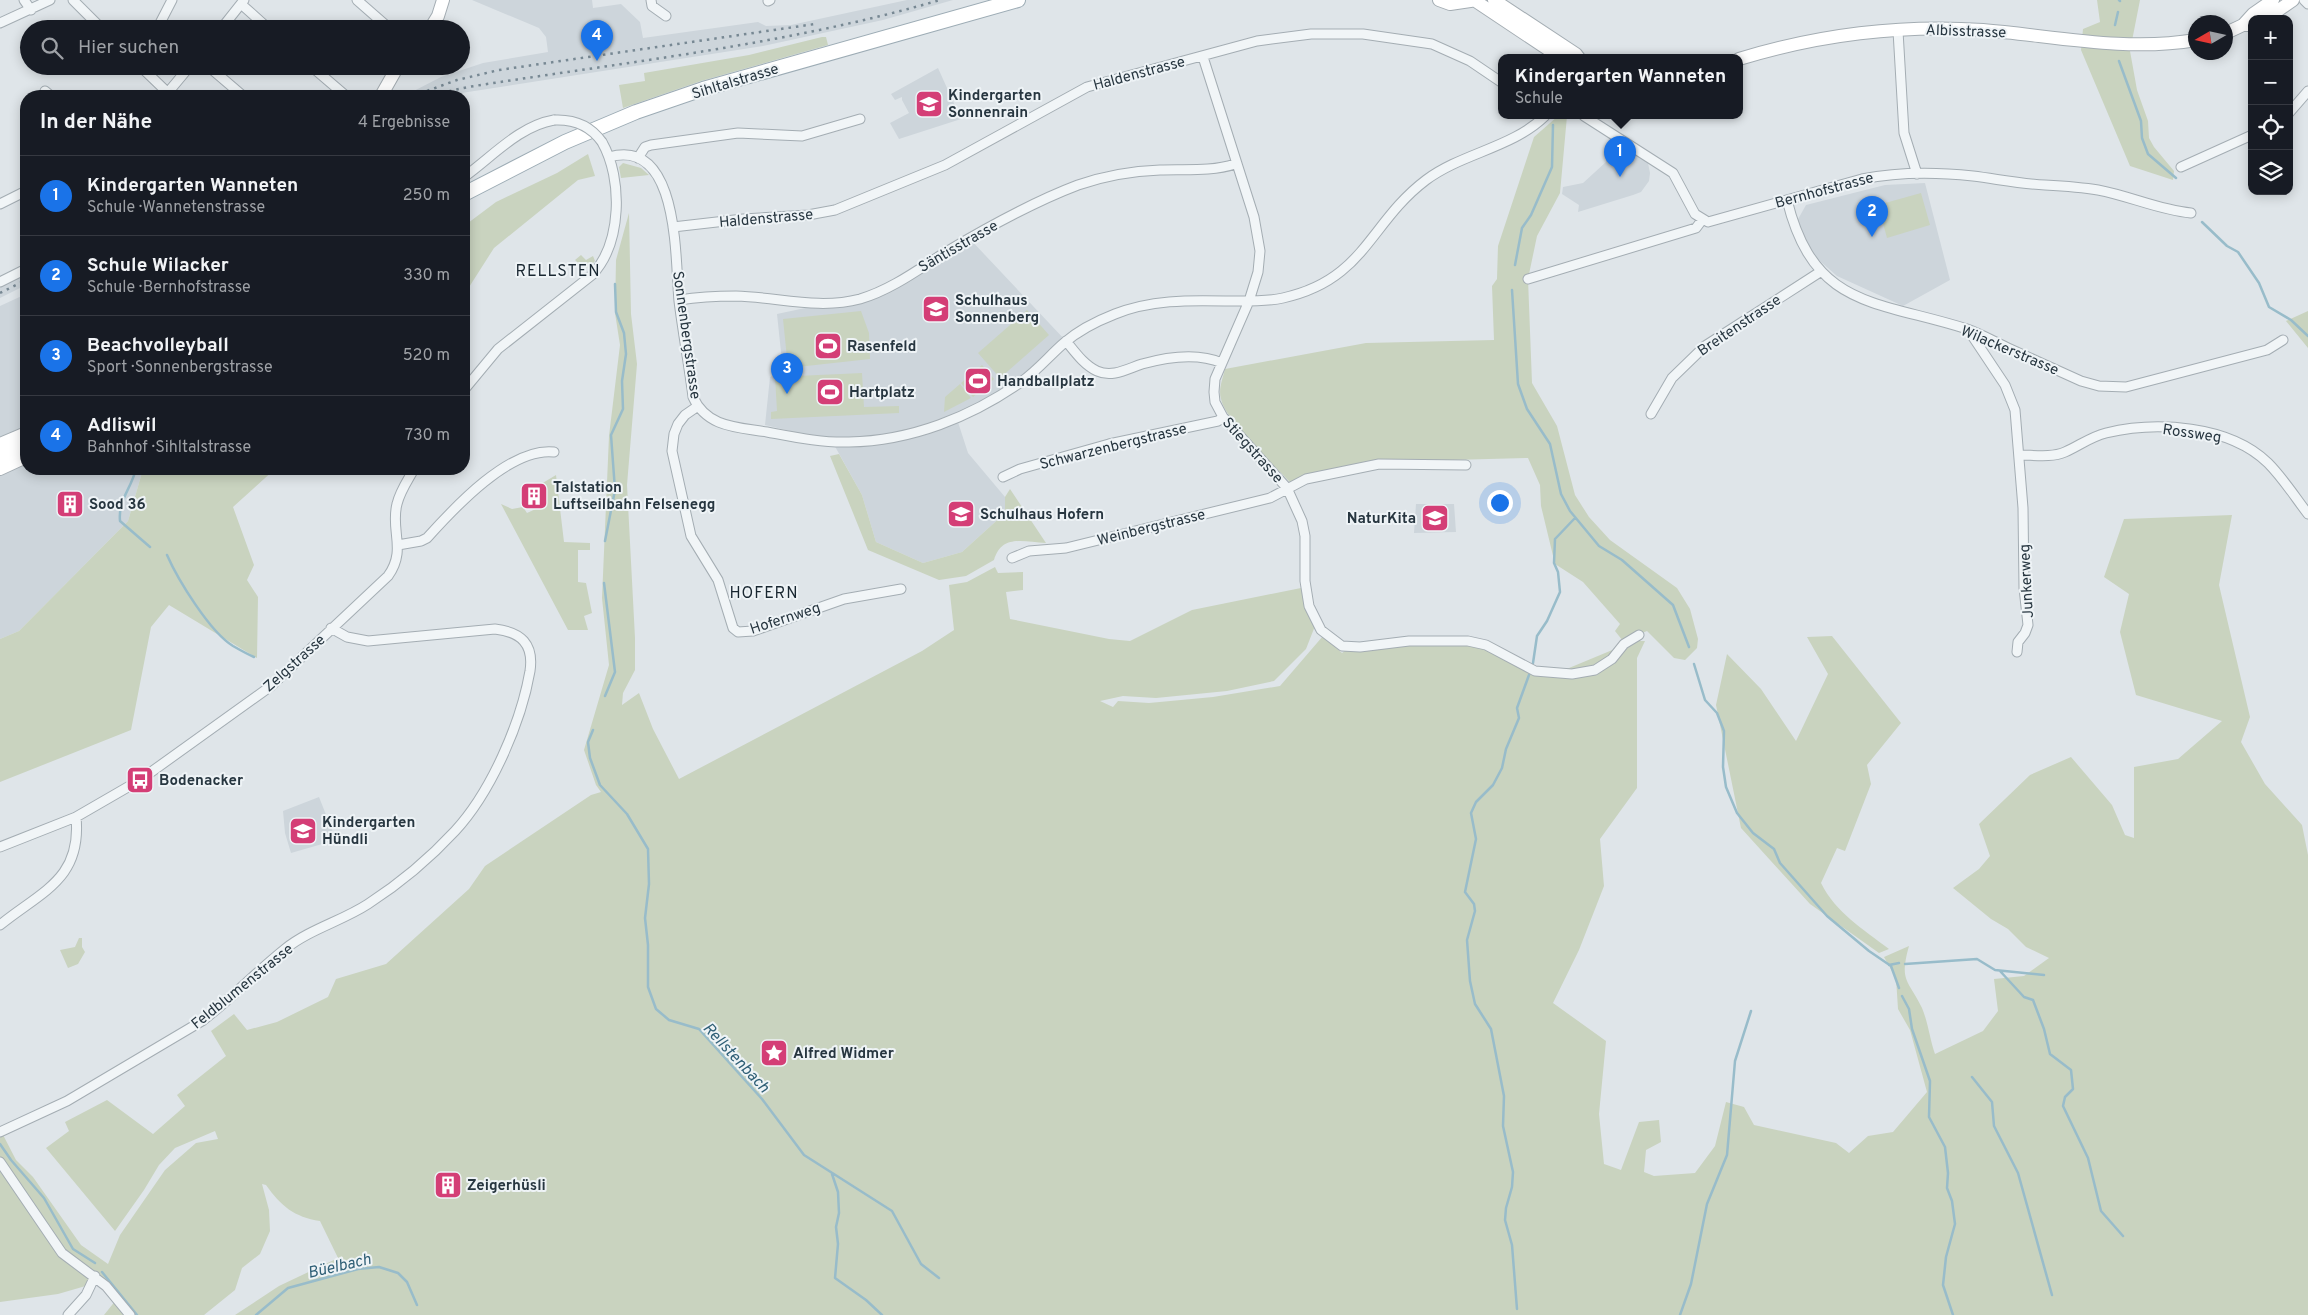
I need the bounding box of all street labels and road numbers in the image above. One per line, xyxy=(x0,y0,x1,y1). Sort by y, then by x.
street label: Albisstrasse xyxy=(1925,22,2007,43)
street label: Haldenstrasse xyxy=(1091,53,1187,96)
street label: Sihltalstrasse xyxy=(690,60,781,105)
street label: Bernhofstrasse xyxy=(1773,169,1876,214)
street label: Haldenstrasse xyxy=(718,206,814,233)
street label: Säntisstrasse xyxy=(916,217,1002,278)
street label: Sonnenbergstrasse xyxy=(667,270,704,400)
street label: Breitenstrasse xyxy=(1694,291,1785,361)
street label: Wilackerstrasse xyxy=(1957,322,2061,381)
street label: Stiegstrasse xyxy=(1217,414,1286,488)
street label: Schwarzenbergstrasse xyxy=(1038,420,1189,475)
street label: Rossweg xyxy=(2161,421,2222,448)
street label: Weinbergstrasse xyxy=(1095,506,1207,551)
street label: Junkerweg xyxy=(2016,543,2039,618)
street label: Hofernweg xyxy=(748,599,823,640)
street label: Zelgstrasse xyxy=(260,631,330,697)
street label: Feldblumenstrasse xyxy=(188,940,298,1034)

